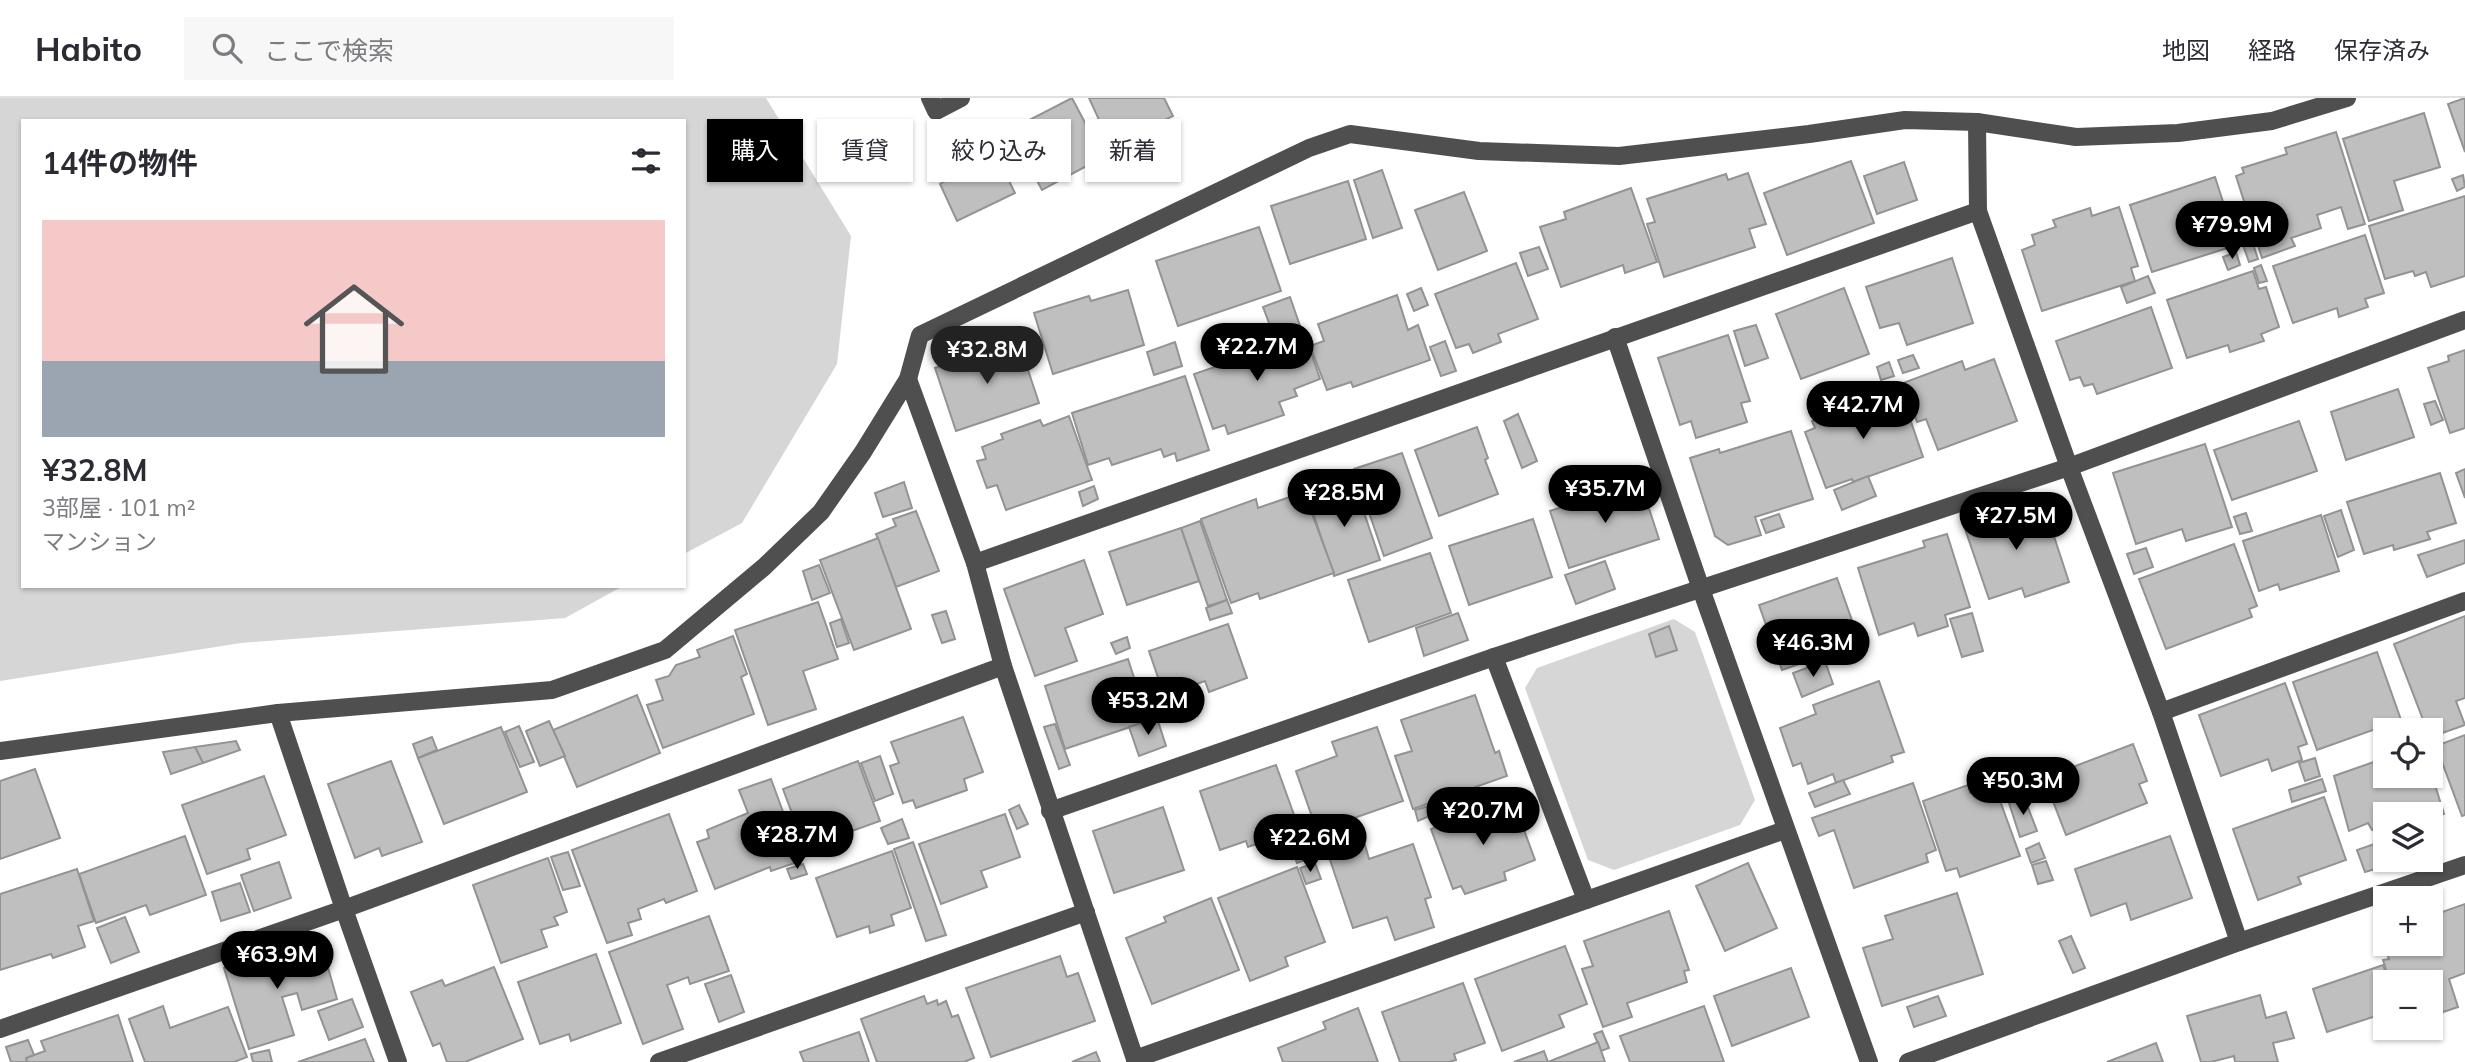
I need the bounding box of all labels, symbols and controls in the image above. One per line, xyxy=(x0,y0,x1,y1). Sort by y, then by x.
search box xyxy=(184,17,674,80)
text: Habito xyxy=(35,28,142,69)
icon: search xyxy=(208,29,246,67)
text: ここで検索 xyxy=(264,34,394,67)
text: 地図 xyxy=(2162,35,2210,65)
text: 経路 xyxy=(2248,35,2296,65)
text: 保存済み xyxy=(2334,35,2430,65)
chip: 購入 xyxy=(707,119,803,182)
chip: 賃貸 xyxy=(817,119,913,182)
chip: 絞り込み xyxy=(927,119,1071,182)
chip: 新着 xyxy=(1085,119,1181,182)
icon: filters xyxy=(627,142,665,180)
text: 14件の物件 xyxy=(42,144,198,182)
pin: ¥79.9M xyxy=(2175,202,2289,261)
text: ¥79.9M xyxy=(2192,209,2272,238)
icon: home xyxy=(291,266,417,392)
pin: ¥22.7M xyxy=(1200,324,1314,383)
pin: ¥32.8M xyxy=(930,327,1044,386)
text: ¥22.7M xyxy=(1217,331,1297,360)
text: ¥32.8M xyxy=(947,334,1027,363)
pin: ¥42.7M xyxy=(1806,382,1920,441)
text: ¥42.7M xyxy=(1823,389,1903,418)
text: ¥32.8M xyxy=(42,451,148,489)
pin: ¥35.7M xyxy=(1548,466,1662,525)
pin: ¥28.5M xyxy=(1287,470,1401,529)
text: ¥35.7M xyxy=(1565,473,1645,502)
text: ¥28.5M xyxy=(1304,477,1384,506)
pin: ¥27.5M xyxy=(1959,492,2073,552)
text: 3部屋 · 101 m² xyxy=(42,493,195,522)
text: ¥27.5M xyxy=(1976,500,2056,529)
text: マンション xyxy=(42,527,157,556)
pin: ¥46.3M xyxy=(1756,620,1870,679)
text: ¥46.3M xyxy=(1773,627,1853,656)
pin: ¥53.2M xyxy=(1091,678,1205,737)
text: ¥53.2M xyxy=(1108,685,1188,714)
map controls xyxy=(2373,718,2443,1040)
button: locate xyxy=(2373,718,2443,788)
pin: ¥50.3M xyxy=(1966,758,2080,817)
text: ¥50.3M xyxy=(1983,765,2063,794)
pin: ¥20.7M xyxy=(1426,788,1540,847)
text: ¥20.7M xyxy=(1443,795,1523,824)
button: layers xyxy=(2373,802,2443,872)
pin: ¥28.7M xyxy=(740,812,854,871)
pin: ¥22.6M xyxy=(1253,814,1367,874)
text: ¥28.7M xyxy=(757,819,837,848)
text: ¥22.6M xyxy=(1270,822,1350,851)
button: + xyxy=(2373,886,2443,956)
pin: ¥63.9M xyxy=(220,932,334,991)
text: ¥63.9M xyxy=(237,939,317,968)
button: − xyxy=(2373,970,2443,1040)

